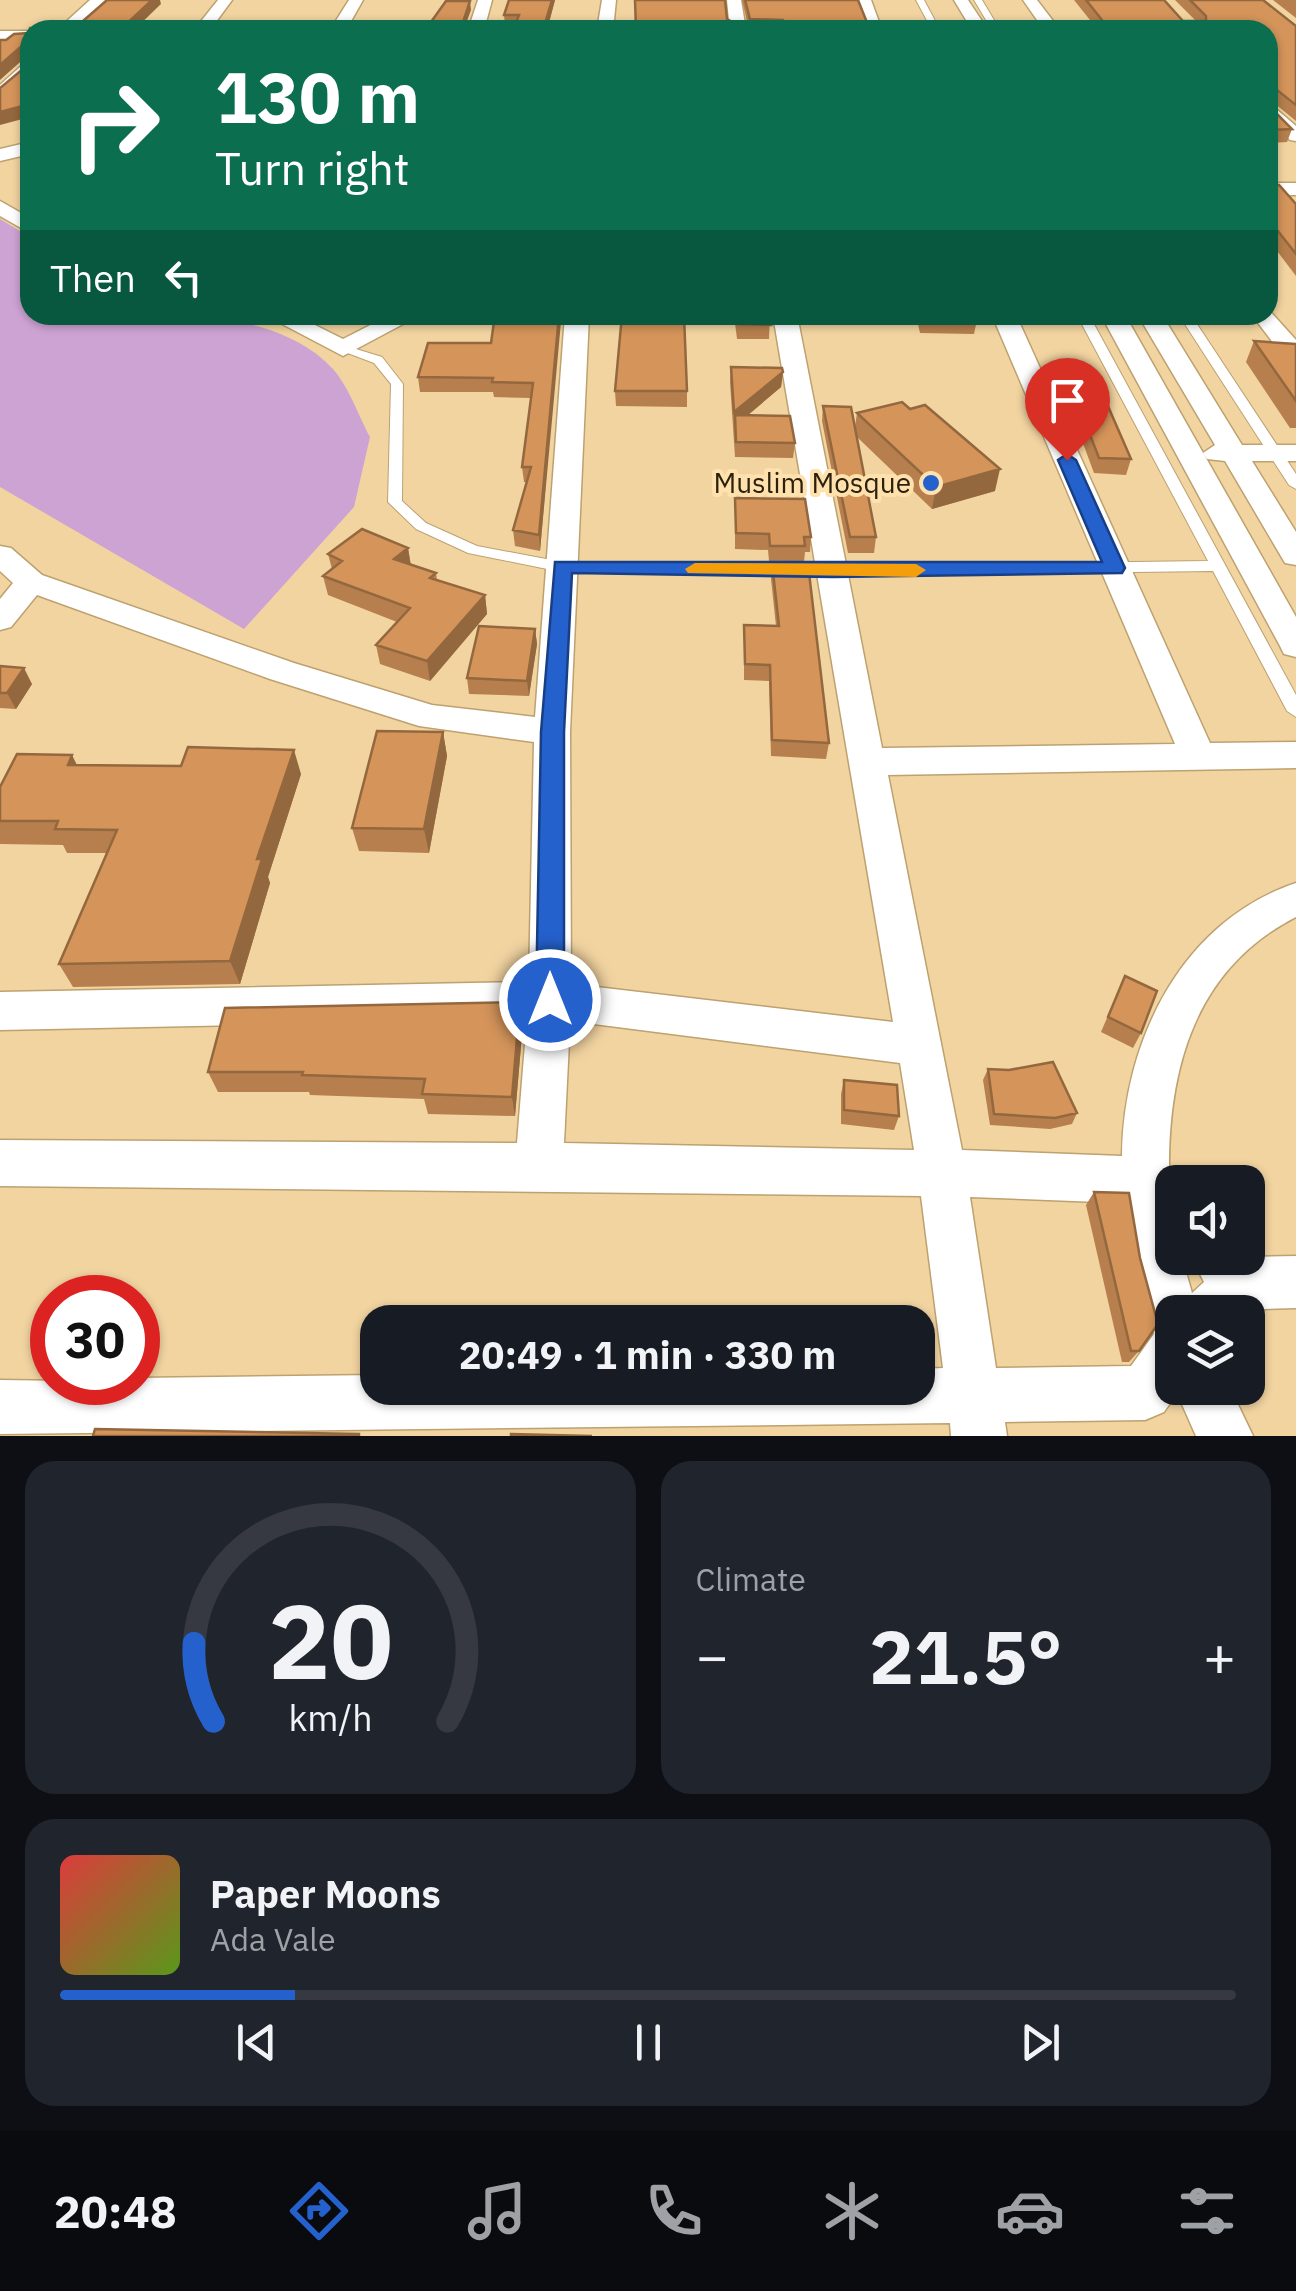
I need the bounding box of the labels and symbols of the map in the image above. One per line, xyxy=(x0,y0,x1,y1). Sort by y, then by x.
pin xyxy=(1025,358,1110,461)
place label: Muslim Mosque xyxy=(713,464,911,501)
marker: Muslim Mosque xyxy=(920,472,942,494)
position arrow xyxy=(498,948,602,1052)
speed limit sign: 30 xyxy=(30,1275,160,1405)

